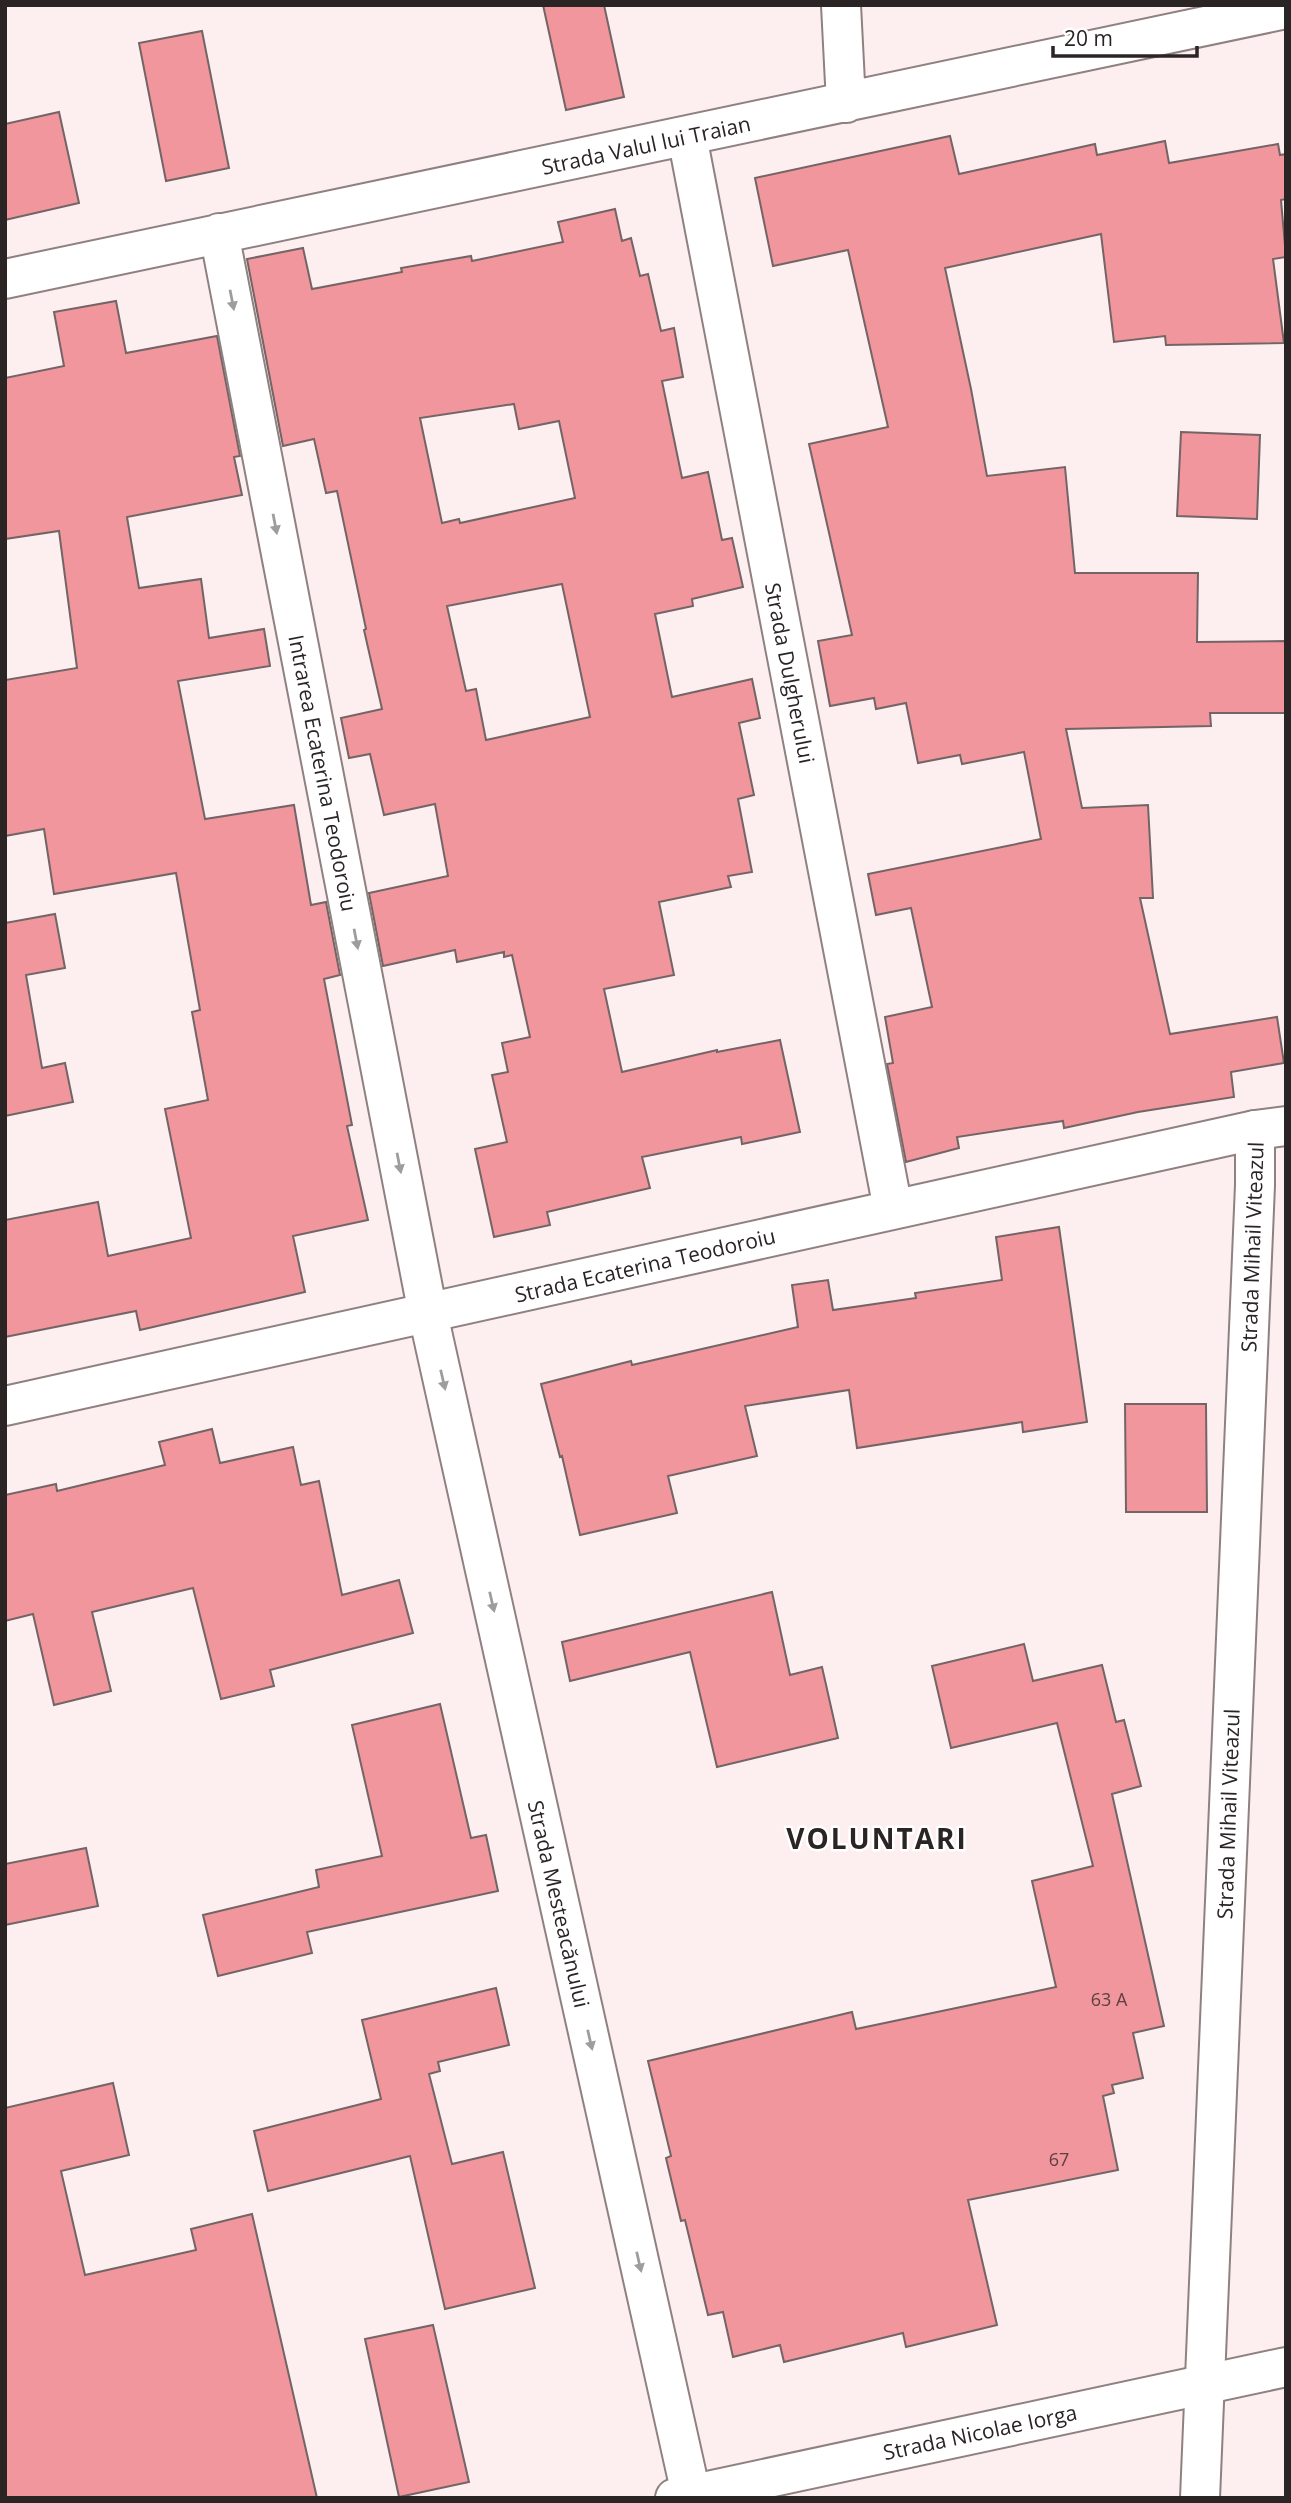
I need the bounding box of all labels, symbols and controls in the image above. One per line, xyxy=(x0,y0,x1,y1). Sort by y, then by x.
scale bar xyxy=(1053,14,1196,58)
text: 20 m xyxy=(1064,24,1113,52)
street label: Strada Valul lui Traian xyxy=(539,109,753,181)
one-way arrow xyxy=(226,289,237,311)
one-way arrow xyxy=(270,513,281,535)
street label: Strada Dulgherului xyxy=(759,580,821,766)
street label: Intrarea Ecaterina Teodoroiu xyxy=(282,632,364,914)
one-way arrow xyxy=(350,928,361,950)
street label: Strada Mihail Viteazul xyxy=(1234,1141,1270,1353)
one-way arrow xyxy=(393,1152,404,1174)
street label: Strada Ecaterina Teodoroiu xyxy=(512,1221,778,1309)
one-way arrow xyxy=(437,1369,448,1391)
one-way arrow xyxy=(487,1591,498,1613)
street label: Strada Mihail Viteazul xyxy=(1210,1708,1246,1920)
street label: Strada Mesteacănului xyxy=(522,1798,596,2010)
district label: VOLUNTARI xyxy=(786,1819,968,1857)
house number: 63 A xyxy=(1091,1987,1128,2011)
one-way arrow xyxy=(584,2029,595,2051)
house number: 67 xyxy=(1049,2147,1069,2171)
one-way arrow xyxy=(634,2251,645,2273)
street label: Strada Nicolae Iorga xyxy=(881,2398,1079,2466)

